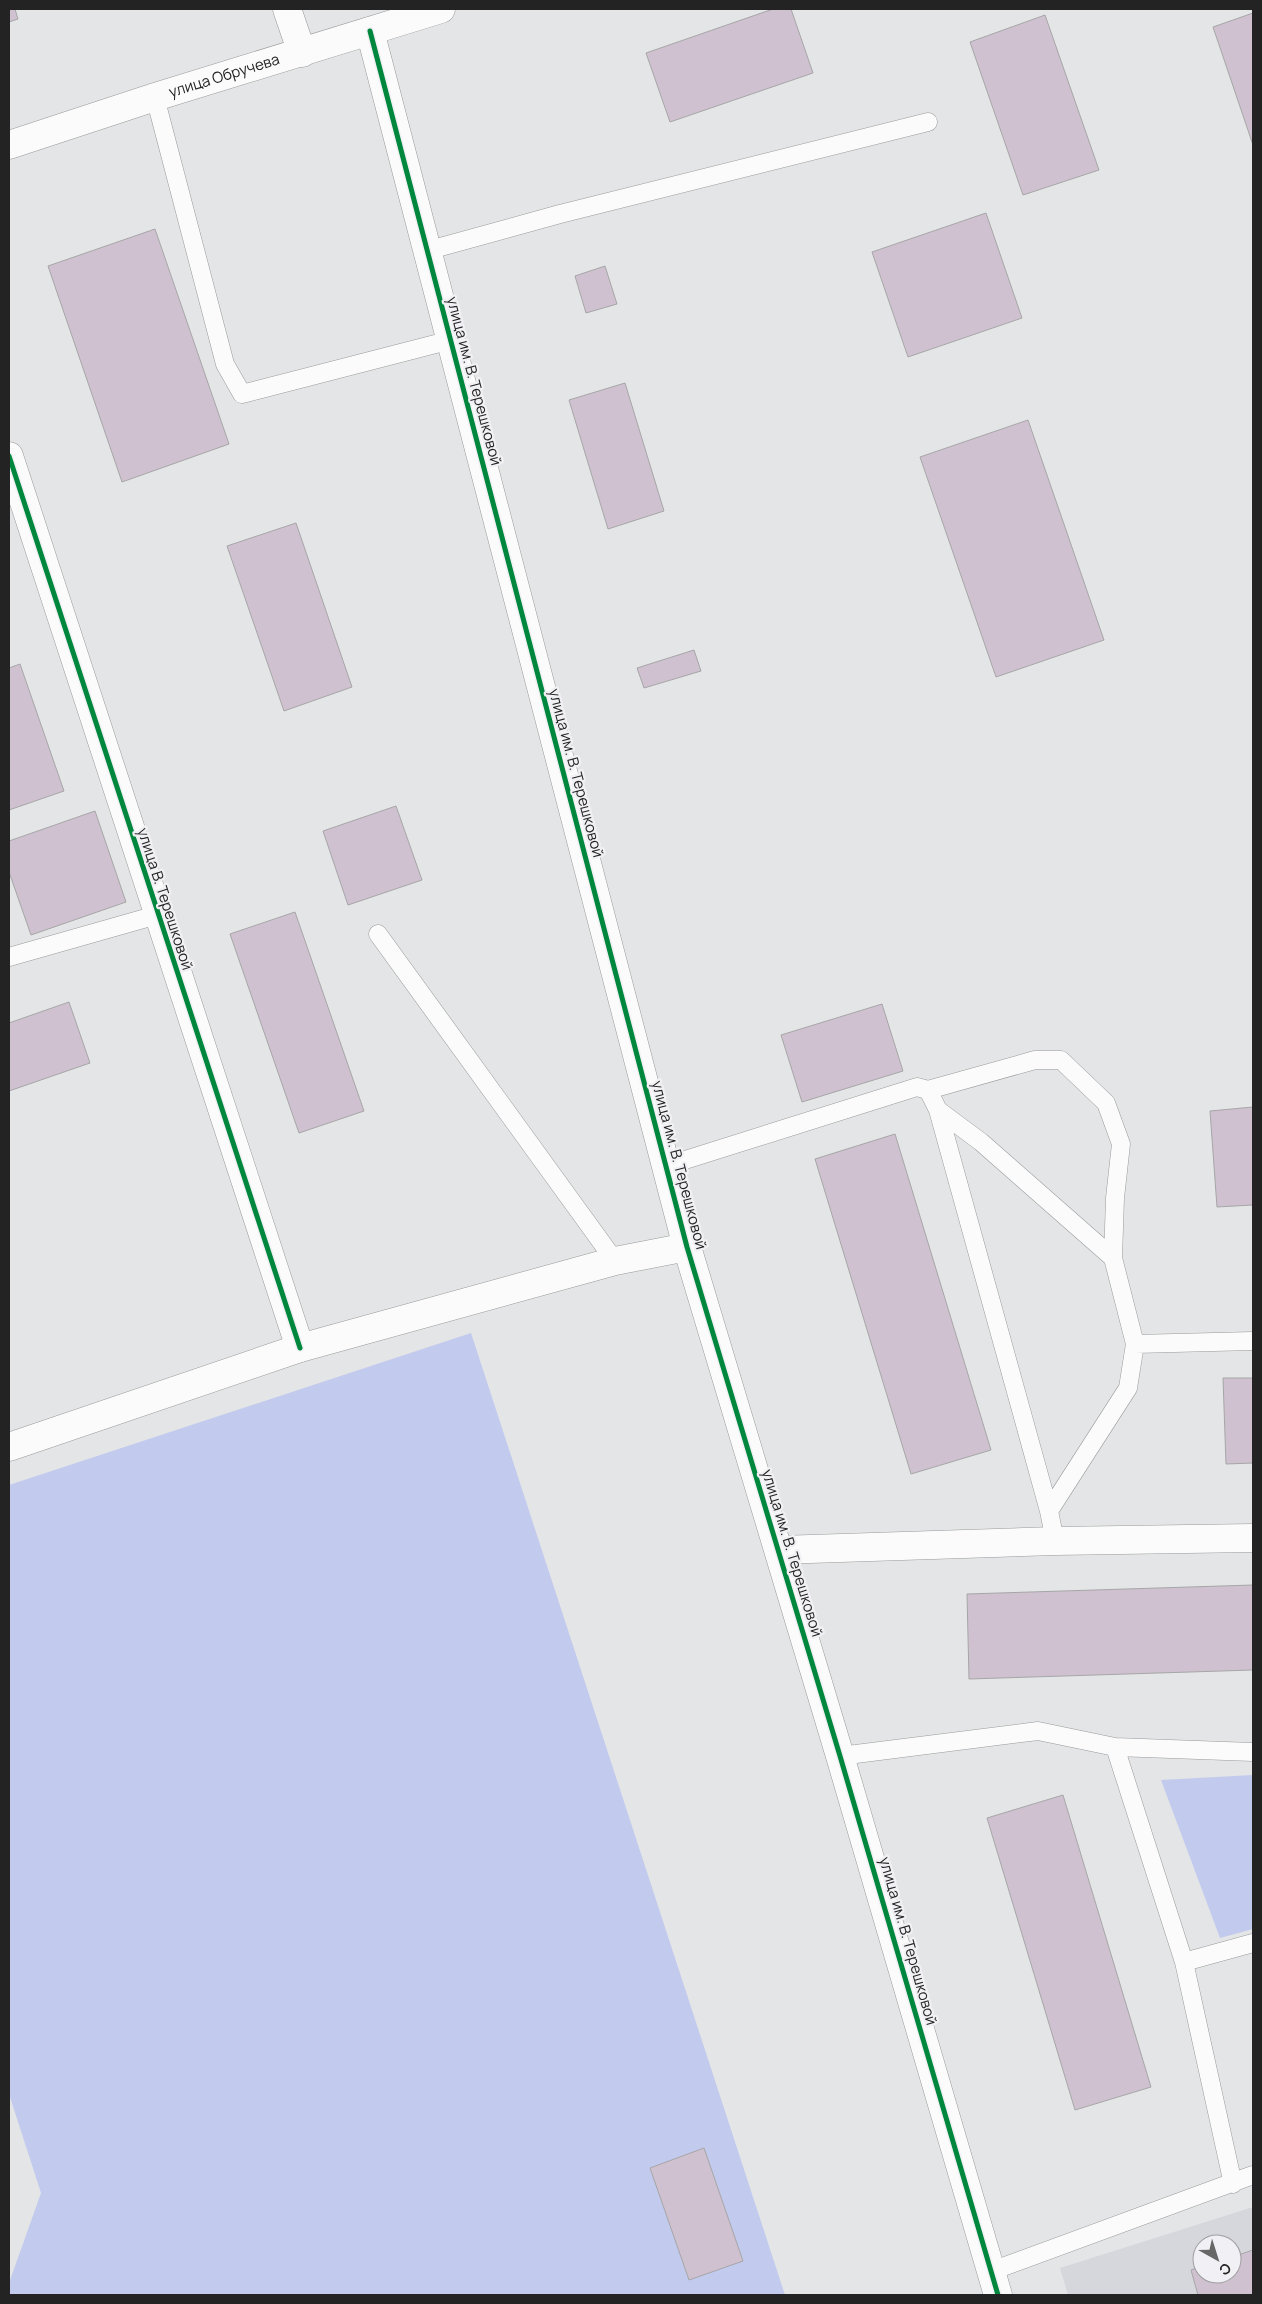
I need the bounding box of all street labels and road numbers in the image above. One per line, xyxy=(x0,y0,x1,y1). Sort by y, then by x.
street label: улица Обручева xyxy=(166,48,282,102)
street label: улица им. В. Терешковой xyxy=(442,294,507,468)
street label: улица им. В. Терешковой xyxy=(544,686,609,860)
street label: улица В. Терешковой xyxy=(133,825,198,973)
street label: улица им. В. Терешковой xyxy=(647,1078,712,1252)
street label: улица им. В. Терешковой xyxy=(757,1467,828,1639)
street label: улица им. В. Терешковой xyxy=(874,1854,943,2027)

